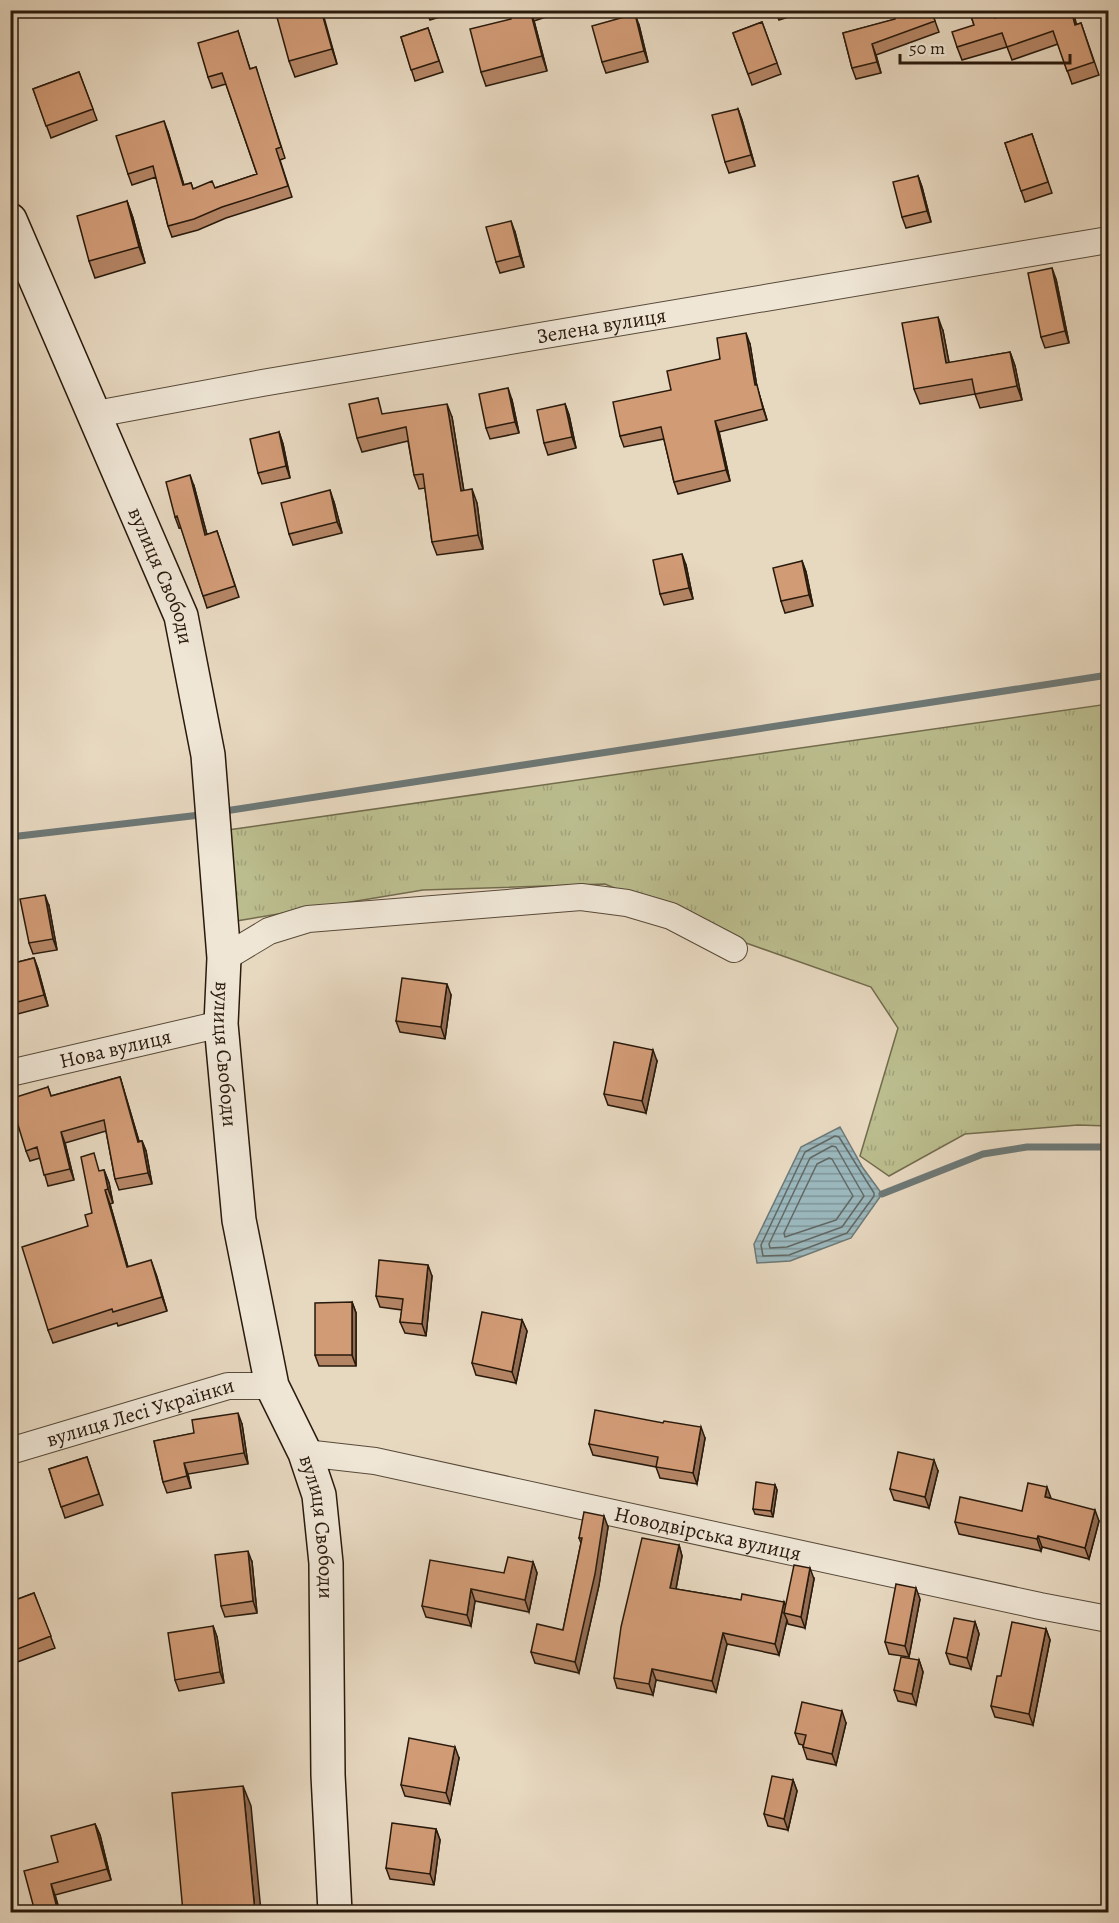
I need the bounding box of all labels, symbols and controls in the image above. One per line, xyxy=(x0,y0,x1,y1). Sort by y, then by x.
scale bar xyxy=(900,27,1070,65)
text: 50 m xyxy=(909,36,945,60)
street label: Зелена вулиця xyxy=(535,301,668,350)
street label: вулиця Свободи xyxy=(122,503,200,647)
street label: вулиця Свободи xyxy=(207,981,244,1128)
street label: Нова вулиця xyxy=(57,1022,174,1075)
street label: вулиця Лесі Українки xyxy=(43,1371,238,1453)
street label: вулиця Свободи xyxy=(293,1451,340,1599)
street label: Новодвірська вулиця xyxy=(612,1500,804,1568)

